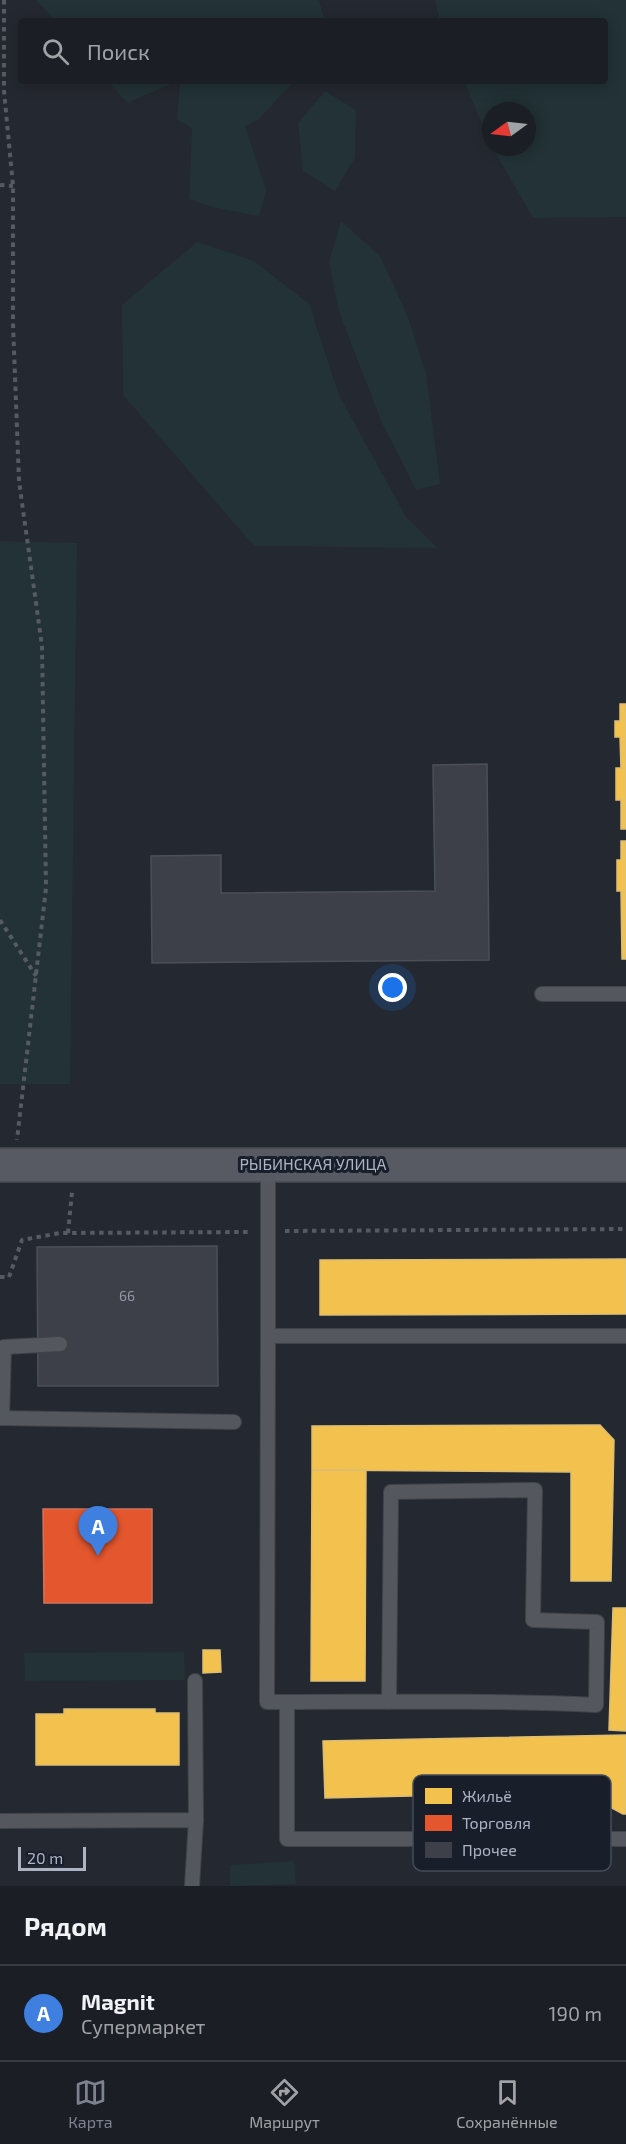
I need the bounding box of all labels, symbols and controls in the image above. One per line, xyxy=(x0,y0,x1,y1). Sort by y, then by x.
search box xyxy=(18,18,608,84)
icon: search xyxy=(39,35,72,68)
text: Поиск xyxy=(87,38,150,64)
north arrow xyxy=(482,102,536,156)
your location xyxy=(378,973,407,1002)
street label: РЫБИНСКАЯ УЛИЦА xyxy=(239,1154,387,1173)
house number: 66 xyxy=(119,1287,135,1304)
pin: A xyxy=(78,1506,118,1556)
legend xyxy=(413,1775,611,1871)
text: Жильё xyxy=(462,1786,512,1805)
text: Торговля xyxy=(462,1813,531,1832)
text: Прочее xyxy=(462,1840,517,1859)
scale bar xyxy=(18,1844,86,1872)
text: 20 m xyxy=(27,1848,63,1867)
text: Рядом xyxy=(24,1910,107,1941)
text: Magnit xyxy=(81,1988,155,2014)
text: A xyxy=(37,2001,50,2025)
text: 190 m xyxy=(549,2001,602,2025)
text: Супермаркет xyxy=(81,2014,205,2038)
tab: Карта xyxy=(68,2076,113,2131)
tab: Маршрут xyxy=(249,2076,320,2131)
tab: Сохранённые xyxy=(456,2076,558,2131)

